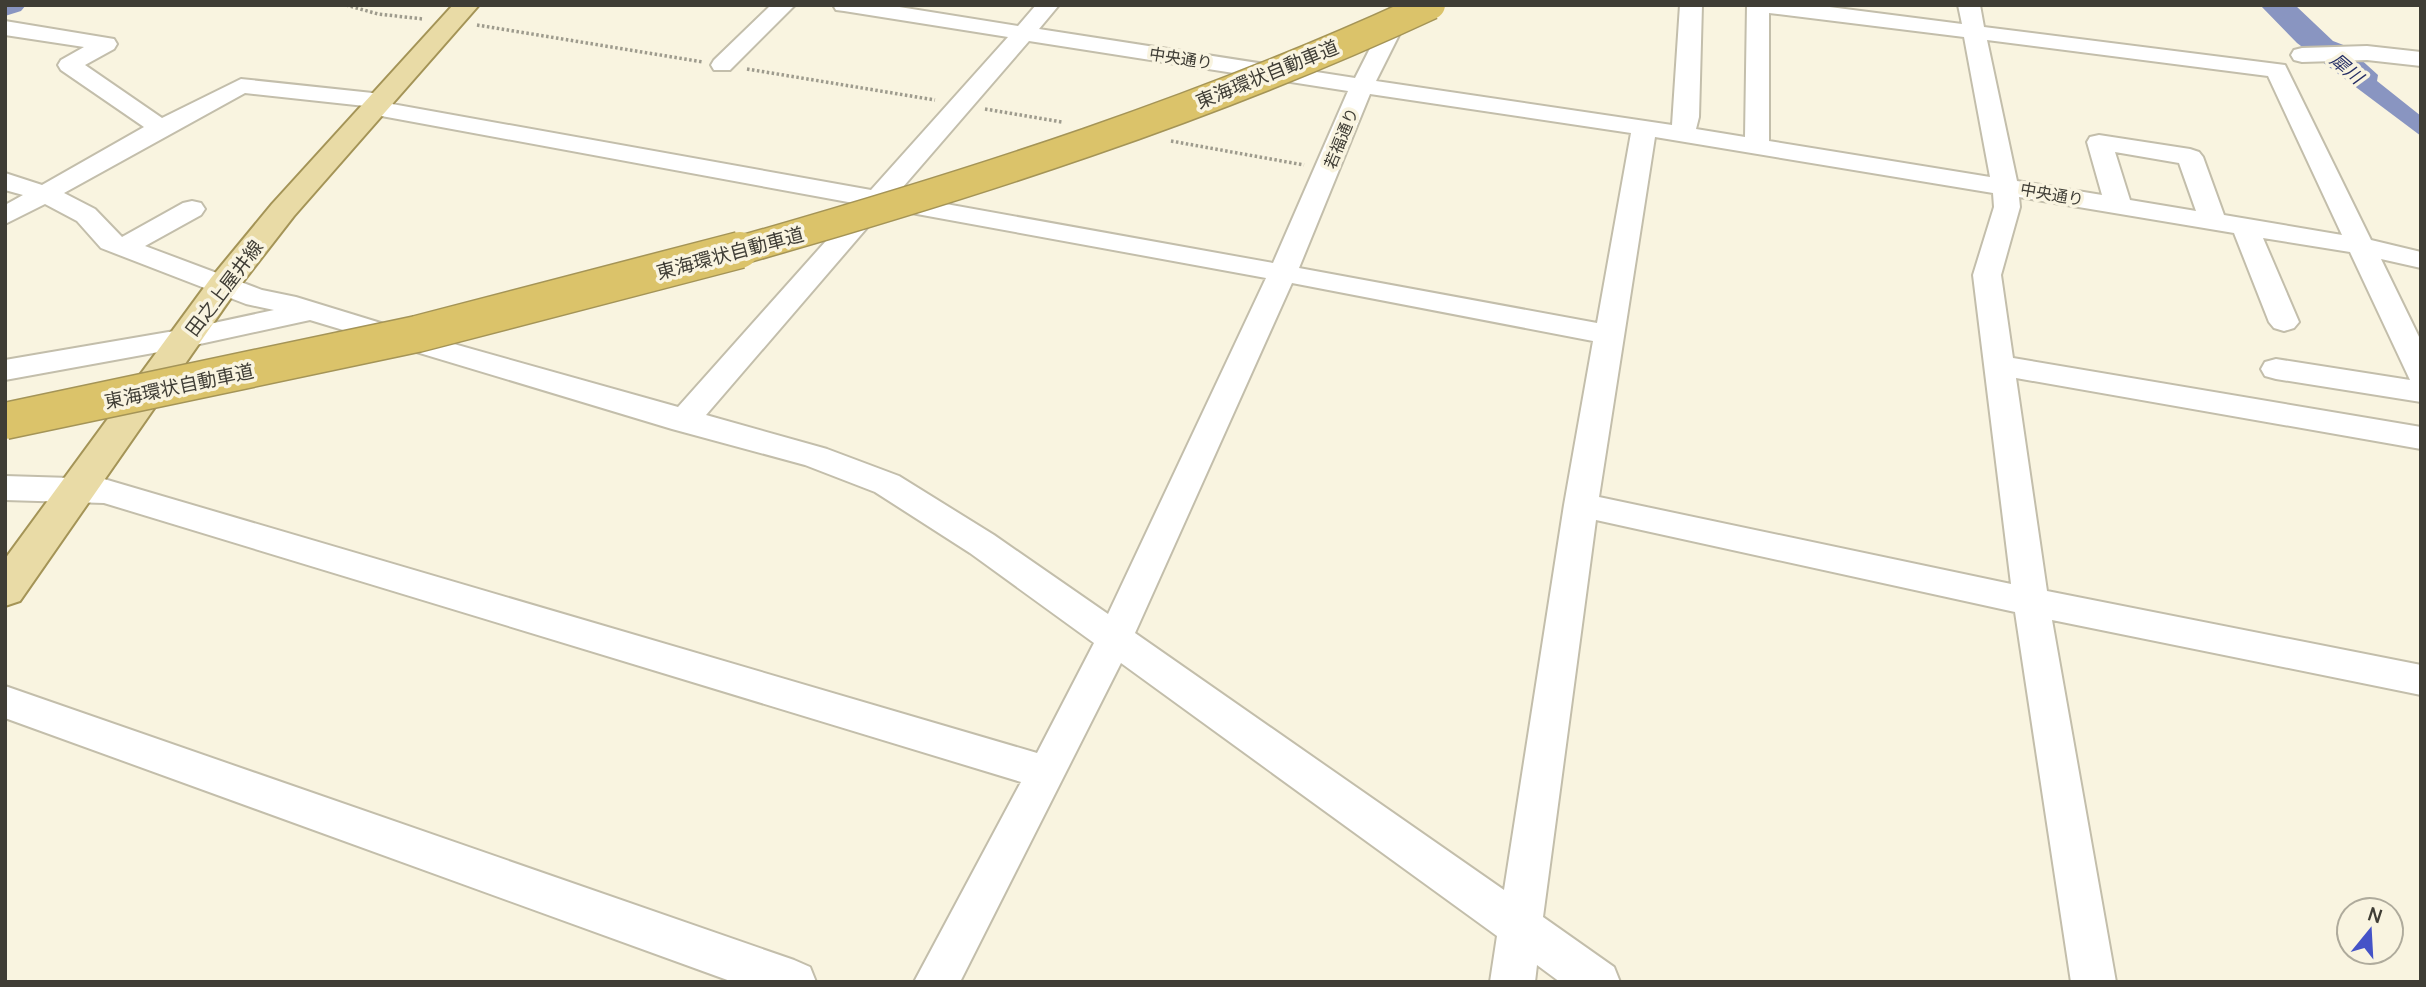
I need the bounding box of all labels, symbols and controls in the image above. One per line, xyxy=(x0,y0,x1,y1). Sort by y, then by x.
street label: 東海環状自動車道 xyxy=(1192,33,1342,115)
street label: 中央通り xyxy=(1148,42,1214,74)
water label: 犀川 xyxy=(2325,47,2370,90)
street label: 若福通り xyxy=(1319,104,1363,172)
street label: 中央通り xyxy=(2019,178,2085,210)
street label: 東海環状自動車道 xyxy=(653,221,807,285)
street label: 田之上屋井線 xyxy=(179,235,269,341)
street label: 東海環状自動車道 xyxy=(102,357,256,415)
north arrow xyxy=(2335,896,2405,966)
text: N xyxy=(2365,900,2386,929)

